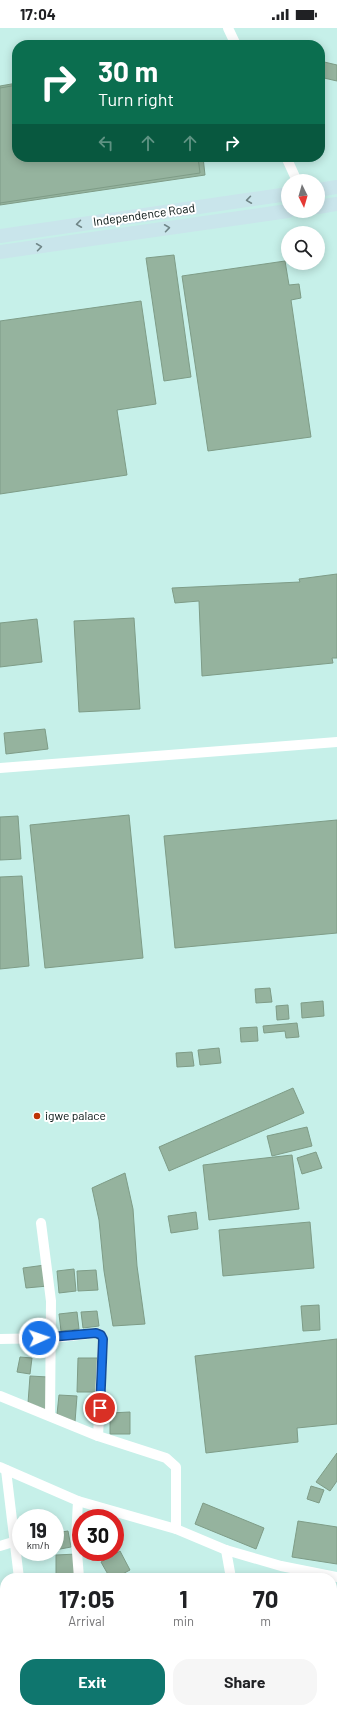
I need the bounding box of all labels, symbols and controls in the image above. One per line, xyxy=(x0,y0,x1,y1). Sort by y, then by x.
text: 17:04 xyxy=(20,5,56,23)
text: 30 m xyxy=(98,54,158,88)
icon: right xyxy=(32,56,84,108)
text: Turn right xyxy=(98,88,174,110)
icon: left xyxy=(95,132,117,154)
icon: ahead xyxy=(137,132,159,154)
icon: ahead xyxy=(179,132,201,154)
icon: right xyxy=(221,132,243,154)
north arrow xyxy=(281,174,325,218)
map controls xyxy=(281,174,325,270)
one-way arrow xyxy=(246,195,252,204)
street label: Independence Road xyxy=(92,200,196,228)
one-way arrow xyxy=(76,219,82,228)
one-way arrow xyxy=(164,224,170,233)
button: search xyxy=(281,226,325,270)
one-way arrow xyxy=(36,243,42,252)
place label: igwe palace xyxy=(45,1108,106,1122)
marker: igwe palace xyxy=(32,1111,42,1121)
position arrow xyxy=(18,1317,60,1359)
pin xyxy=(83,1391,117,1425)
icon: arrive xyxy=(89,1397,111,1419)
speed limit sign: 30 xyxy=(72,1509,124,1561)
text: 19 xyxy=(29,1518,47,1542)
text: km/h xyxy=(27,1539,49,1551)
text: 17:05 xyxy=(59,1584,114,1613)
text: 1 xyxy=(179,1584,188,1613)
text: 70 xyxy=(253,1584,278,1613)
text: Arrival xyxy=(68,1613,105,1629)
text: min xyxy=(173,1613,194,1629)
text: m xyxy=(260,1613,271,1629)
button: Exit xyxy=(20,1659,165,1705)
button: Share xyxy=(173,1659,317,1705)

